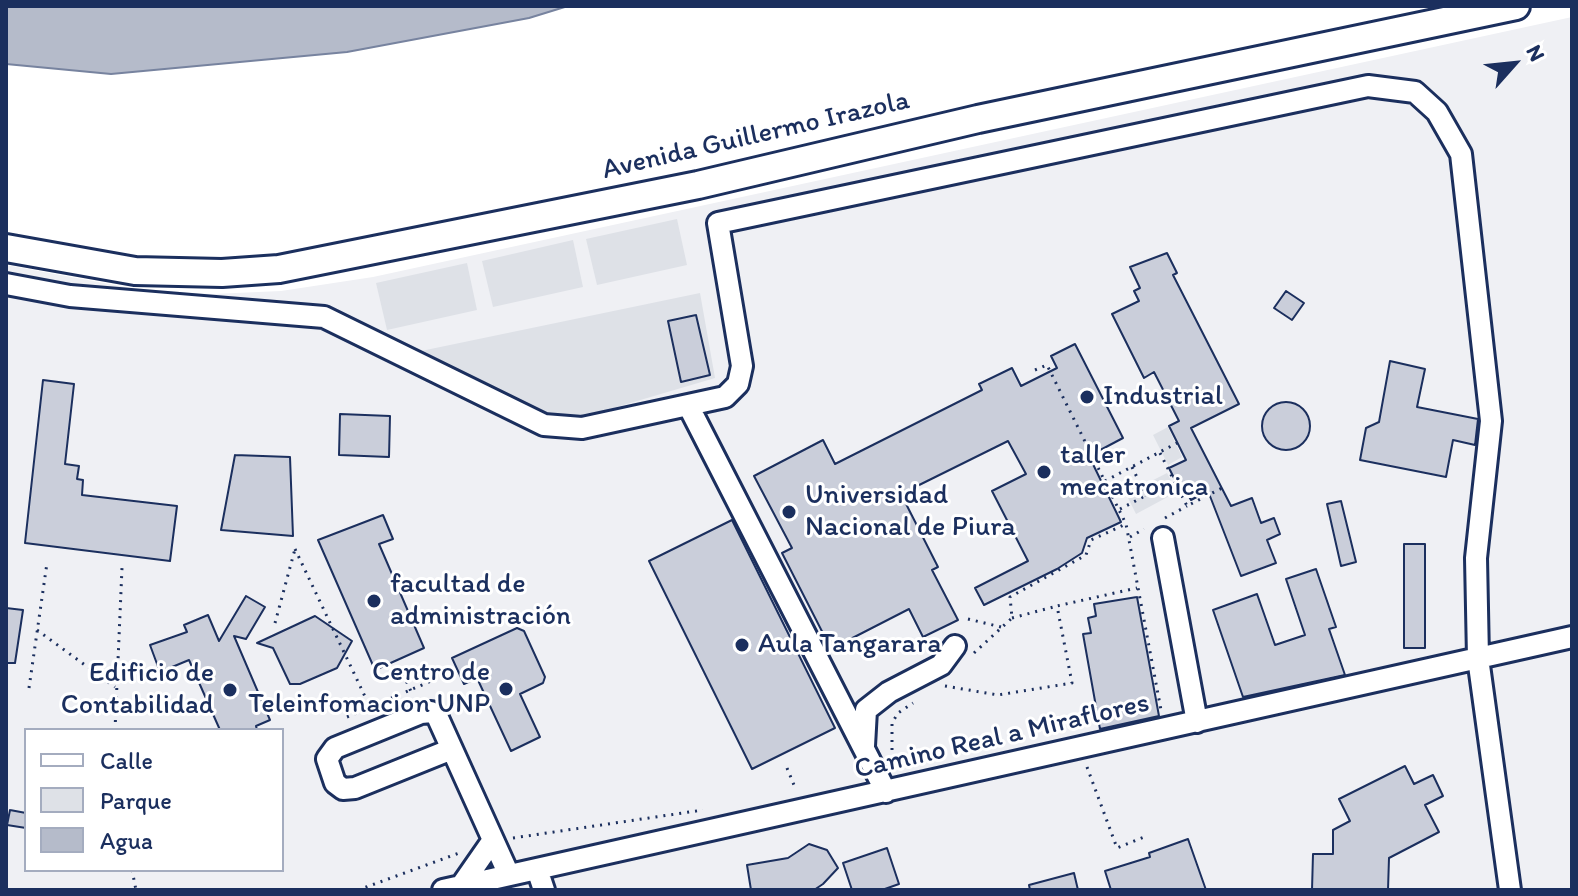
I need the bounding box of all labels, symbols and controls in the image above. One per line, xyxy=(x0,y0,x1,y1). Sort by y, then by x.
north arrow xyxy=(1474,24,1554,104)
text: N xyxy=(1520,40,1551,66)
street label: Avenida Guillermo Irazola xyxy=(599,84,913,188)
place label: Industrial xyxy=(1103,380,1223,414)
marker: Industrial xyxy=(1078,388,1096,406)
place label: taller mecatronica xyxy=(1060,439,1208,505)
marker: taller mecatronica xyxy=(1035,463,1053,481)
place label: Universidad Nacional de Piura xyxy=(805,479,1016,545)
marker: Universidad Nacional de Piura xyxy=(780,503,798,521)
place label: facultad de administración xyxy=(390,568,571,634)
marker: facultad de administración xyxy=(365,592,383,610)
place label: Aula Tangarara xyxy=(758,628,942,662)
marker: Aula Tangarara xyxy=(733,636,751,654)
place label: Centro de Teleinfomacion UNP xyxy=(248,656,490,722)
place label: Edificio de Contabilidad xyxy=(61,657,214,723)
marker: Centro de Teleinfomacion UNP xyxy=(497,680,515,698)
marker: Edificio de Contabilidad xyxy=(221,681,239,699)
street label: Camino Real a Miraflores xyxy=(851,687,1153,787)
legend xyxy=(24,728,284,872)
text: Calle xyxy=(100,746,153,775)
text: Parque xyxy=(100,786,172,815)
text: Agua xyxy=(100,826,153,855)

